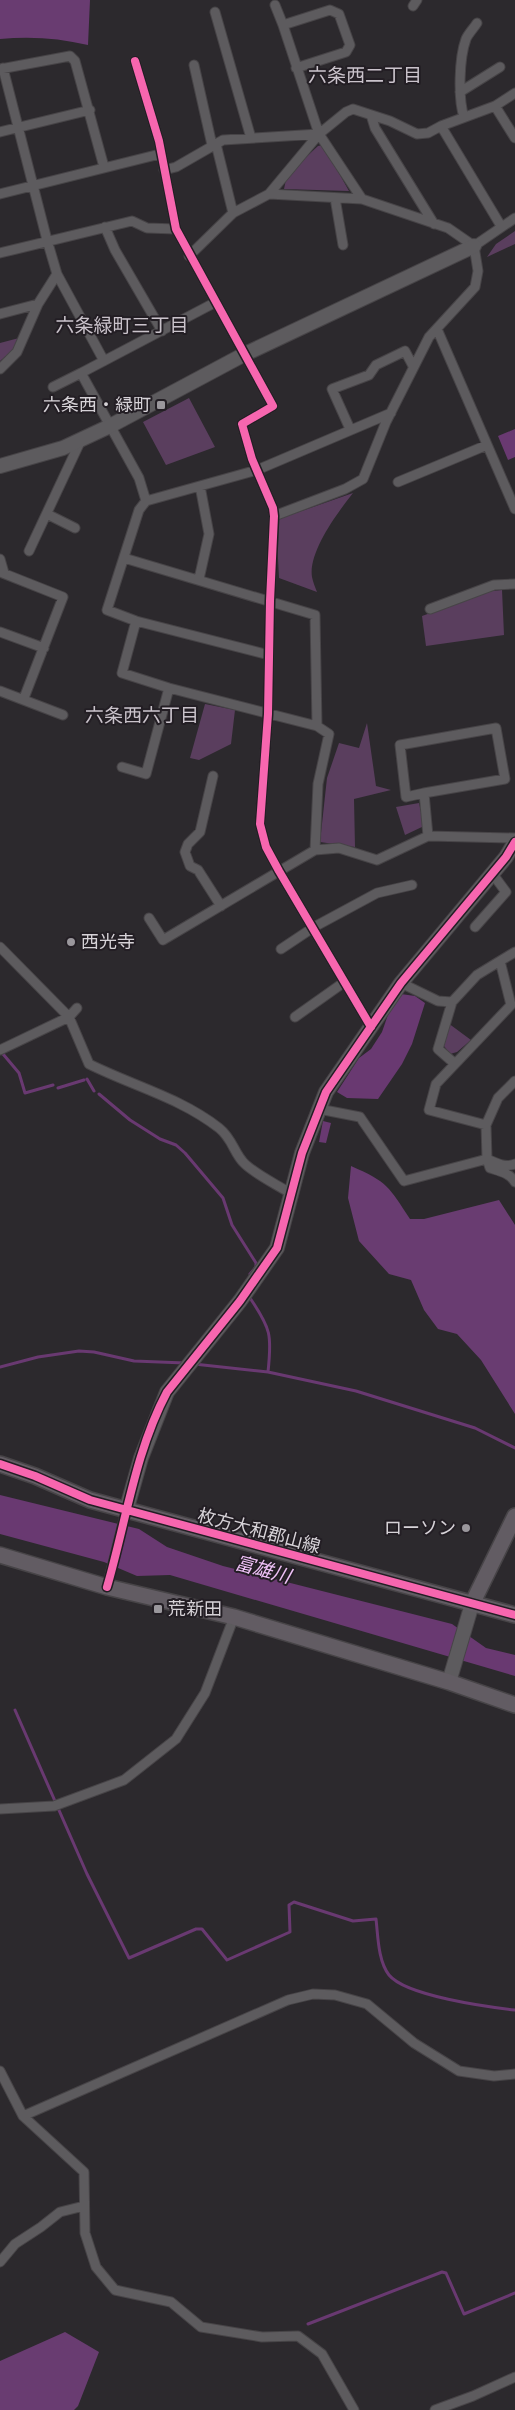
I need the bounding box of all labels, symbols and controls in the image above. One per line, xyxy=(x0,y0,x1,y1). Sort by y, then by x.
district label: 六条西二丁目 xyxy=(308,60,422,89)
district label: 六条緑町三丁目 xyxy=(55,310,189,339)
place label: 六条西・緑町 xyxy=(43,391,151,418)
marker: 六条西・緑町 xyxy=(155,399,167,411)
district label: 六条西六丁目 xyxy=(85,700,199,729)
place label: 西光寺 xyxy=(81,928,135,955)
marker: 西光寺 xyxy=(65,936,77,948)
street label: 枚方大和郡山線 xyxy=(195,1501,323,1560)
place label: ローソン xyxy=(384,1514,456,1541)
marker: ローソン xyxy=(460,1522,472,1534)
water label: 富雄川 xyxy=(232,1547,296,1590)
place label: 荒新田 xyxy=(168,1595,222,1622)
marker: 荒新田 xyxy=(152,1603,164,1615)

